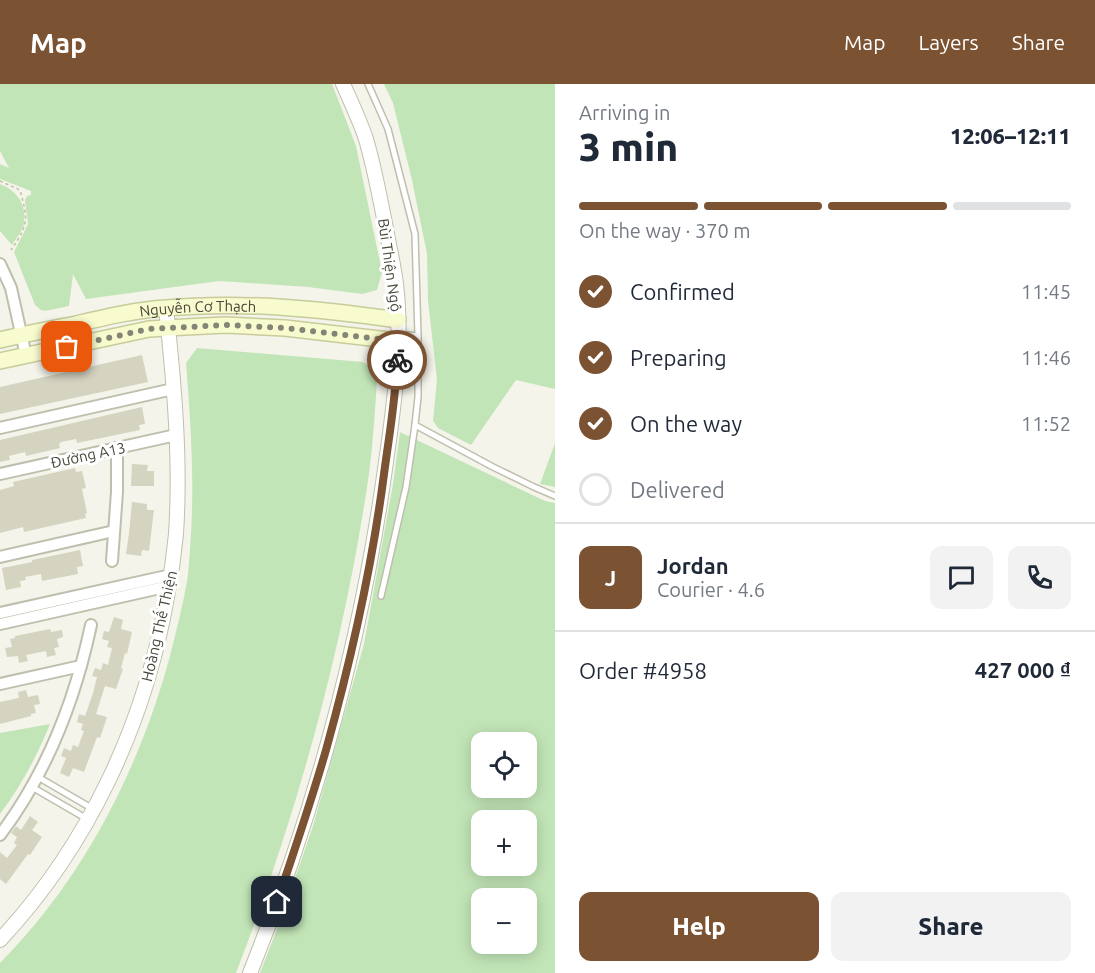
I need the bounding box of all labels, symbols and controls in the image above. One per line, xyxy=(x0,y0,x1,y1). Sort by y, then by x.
text: Map xyxy=(30,27,87,58)
text: Map xyxy=(844,30,885,54)
text: Layers xyxy=(918,30,979,54)
text: Share xyxy=(1012,30,1065,54)
text: Arriving in xyxy=(579,101,670,124)
text: 12:06–12:11 xyxy=(950,123,1071,148)
text: 3 min xyxy=(579,125,678,168)
street label: Bùi Thiện Ngộ xyxy=(375,217,405,313)
text: On the way · 370 m xyxy=(579,219,751,242)
icon: check xyxy=(579,275,612,308)
text: Confirmed xyxy=(630,279,735,304)
text: 11:45 xyxy=(1021,280,1071,303)
street label: Nguyễn Cơ Thạch xyxy=(138,297,257,319)
pin xyxy=(41,321,92,372)
icon: bag xyxy=(50,330,83,363)
courier xyxy=(367,330,427,390)
icon: check xyxy=(579,341,612,374)
icon: bike xyxy=(381,344,414,377)
text: Preparing xyxy=(630,345,727,370)
text: 11:46 xyxy=(1021,346,1071,369)
icon: check xyxy=(579,407,612,440)
text: On the way xyxy=(630,411,742,436)
text: 11:52 xyxy=(1021,412,1071,435)
street label: Đường A13 xyxy=(49,439,127,471)
text: Delivered xyxy=(630,477,725,502)
button: chat xyxy=(930,546,993,609)
button: phone xyxy=(1008,546,1071,609)
text: Jordan xyxy=(657,553,729,578)
text: J xyxy=(605,565,616,590)
street label: Hoàng Thế Thiện xyxy=(136,568,180,683)
text: Courier · 4.6 xyxy=(657,578,765,601)
text: 427 000 ₫ xyxy=(975,657,1071,682)
text: Order #4958 xyxy=(579,658,707,683)
map controls xyxy=(471,732,537,954)
button: locate xyxy=(471,732,537,798)
button: + xyxy=(471,810,537,876)
pin xyxy=(251,876,302,927)
icon: home xyxy=(260,885,293,918)
button: − xyxy=(471,888,537,954)
button: Help xyxy=(579,892,819,961)
button: Share xyxy=(831,892,1071,961)

